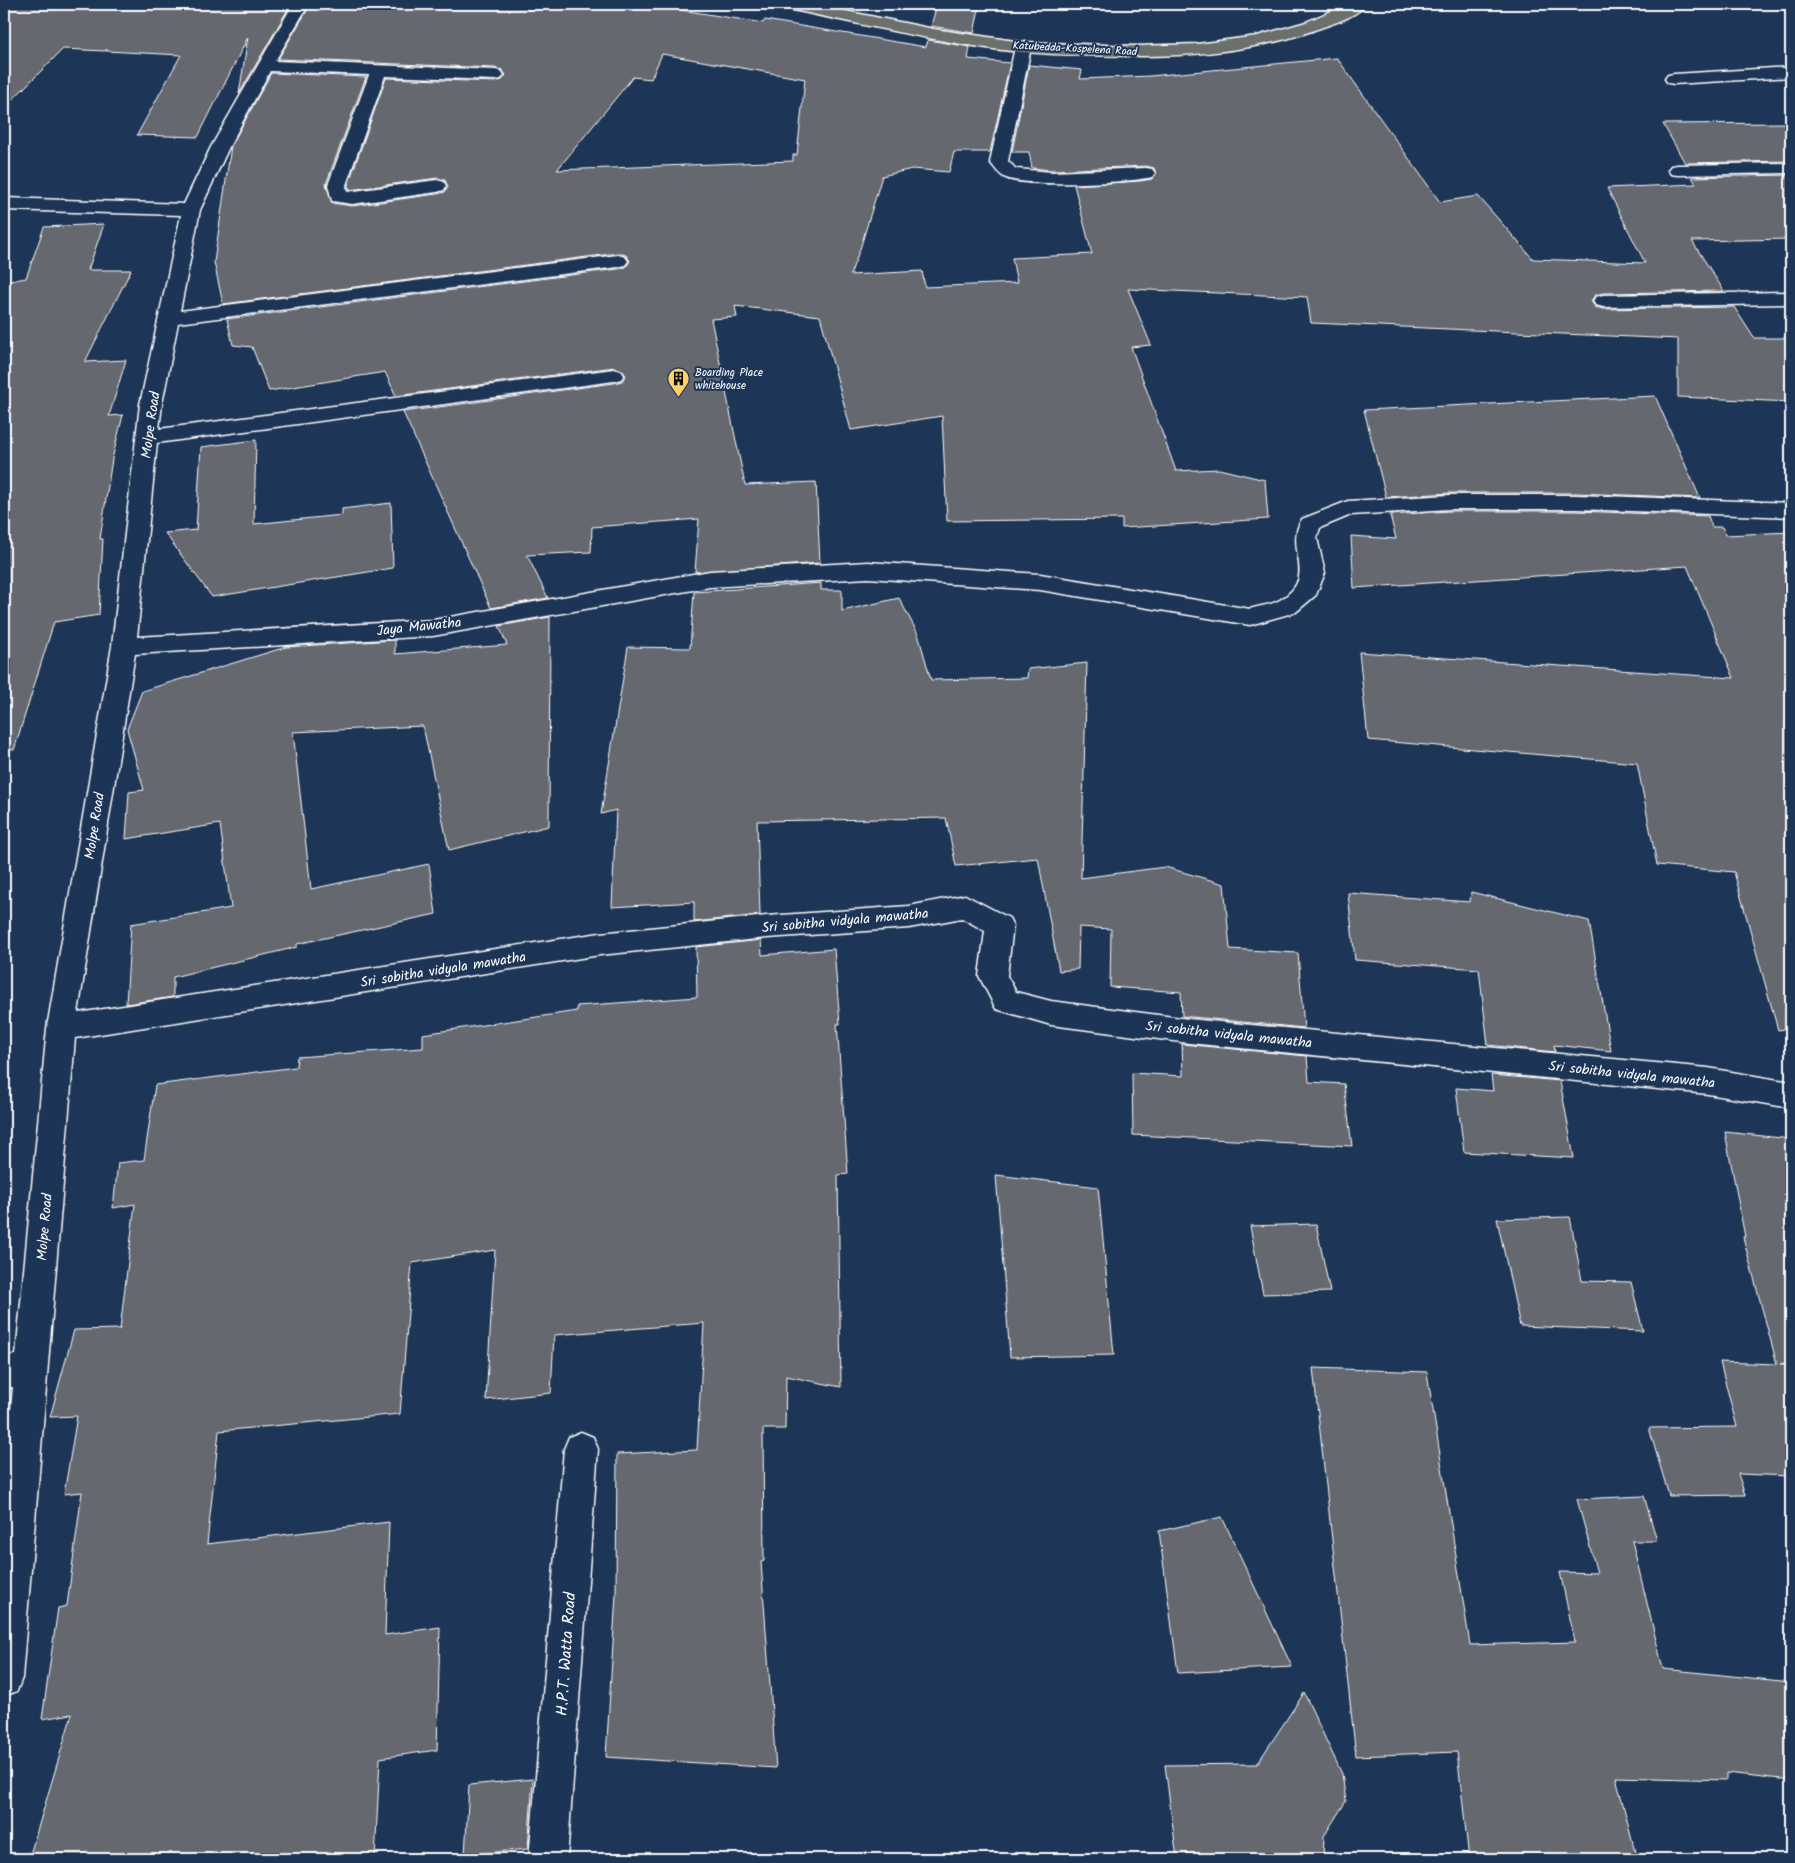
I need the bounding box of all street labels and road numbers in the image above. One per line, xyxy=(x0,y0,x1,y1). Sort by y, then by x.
street label: Katubedda-Kospelena Road xyxy=(1012,37,1138,61)
street label: Molpe Road xyxy=(135,389,167,460)
street label: Jaya Mawatha xyxy=(376,612,462,642)
street label: Molpe Road xyxy=(79,790,111,861)
street label: Sri sobitha vidyala mawatha xyxy=(761,903,929,939)
street label: Sri sobitha vidyala mawatha xyxy=(359,946,527,994)
street label: Sri sobitha vidyala mawatha xyxy=(1145,1015,1313,1055)
street label: Sri sobitha vidyala mawatha xyxy=(1548,1055,1716,1095)
street label: Molpe Road xyxy=(31,1192,59,1262)
street label: H.P.T. Watta Road xyxy=(550,1590,583,1717)

